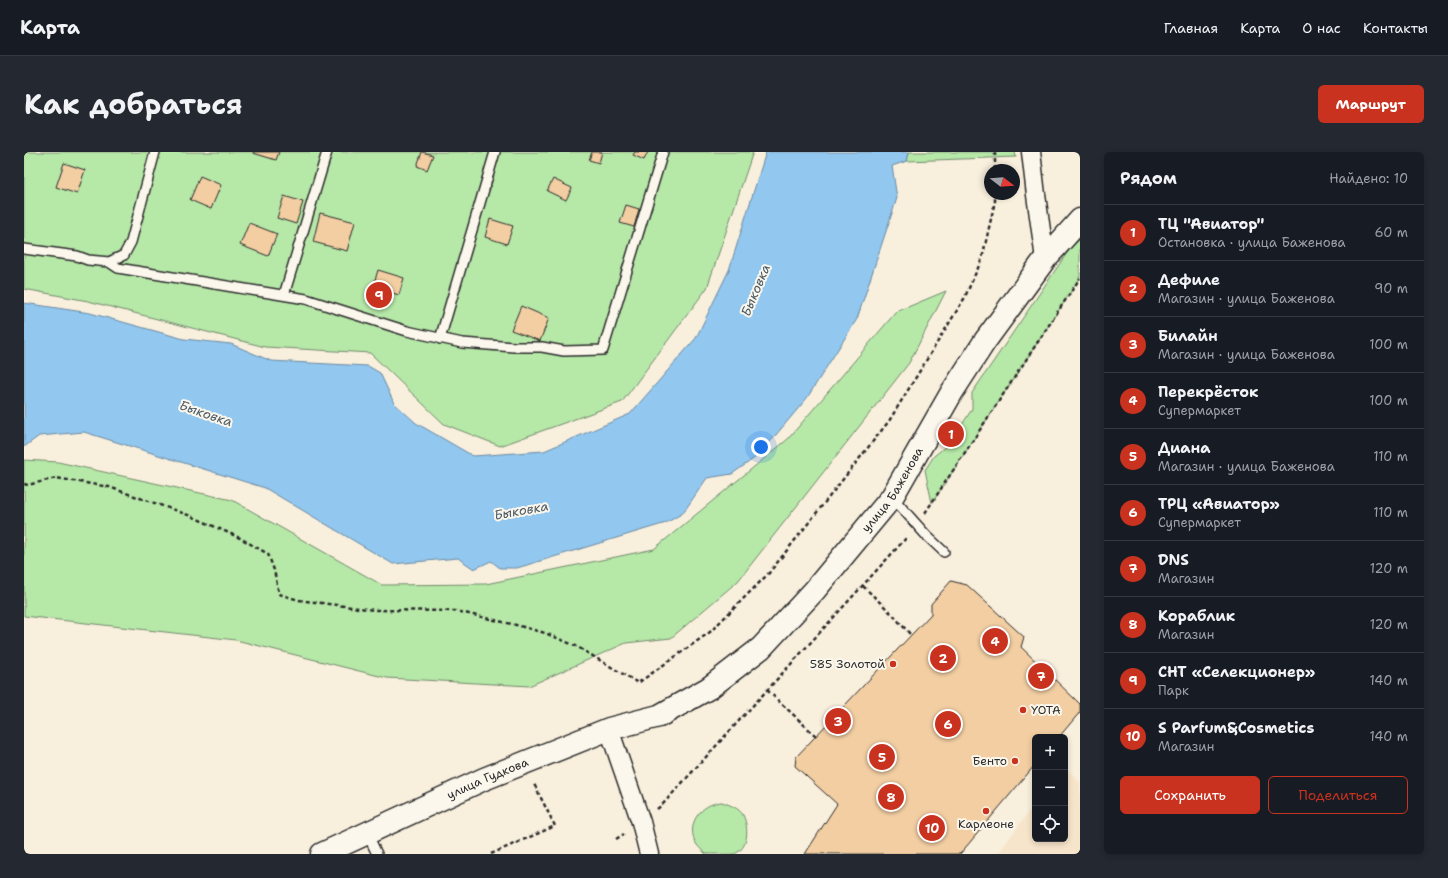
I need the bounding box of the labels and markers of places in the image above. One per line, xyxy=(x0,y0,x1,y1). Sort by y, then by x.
pin: 9 xyxy=(366,280,392,310)
pin: 1 xyxy=(938,419,964,449)
pin: 4 xyxy=(982,626,1008,656)
pin: 2 xyxy=(930,643,956,673)
place label: 585 Золотой xyxy=(810,656,885,672)
marker: 585 Золотой xyxy=(888,659,898,669)
pin: 7 xyxy=(1028,661,1054,691)
place label: YOTA xyxy=(1031,702,1061,718)
marker: YOTA xyxy=(1018,705,1028,715)
pin: 3 xyxy=(825,706,851,736)
pin: 6 xyxy=(935,709,961,739)
pin: 5 xyxy=(869,742,895,772)
place label: Бенто xyxy=(972,753,1007,769)
marker: Бенто xyxy=(1010,756,1020,766)
pin: 8 xyxy=(878,782,904,812)
marker: Карлеоне xyxy=(981,806,991,816)
pin: 10 xyxy=(919,813,945,843)
place label: Карлеоне xyxy=(958,816,1014,832)

